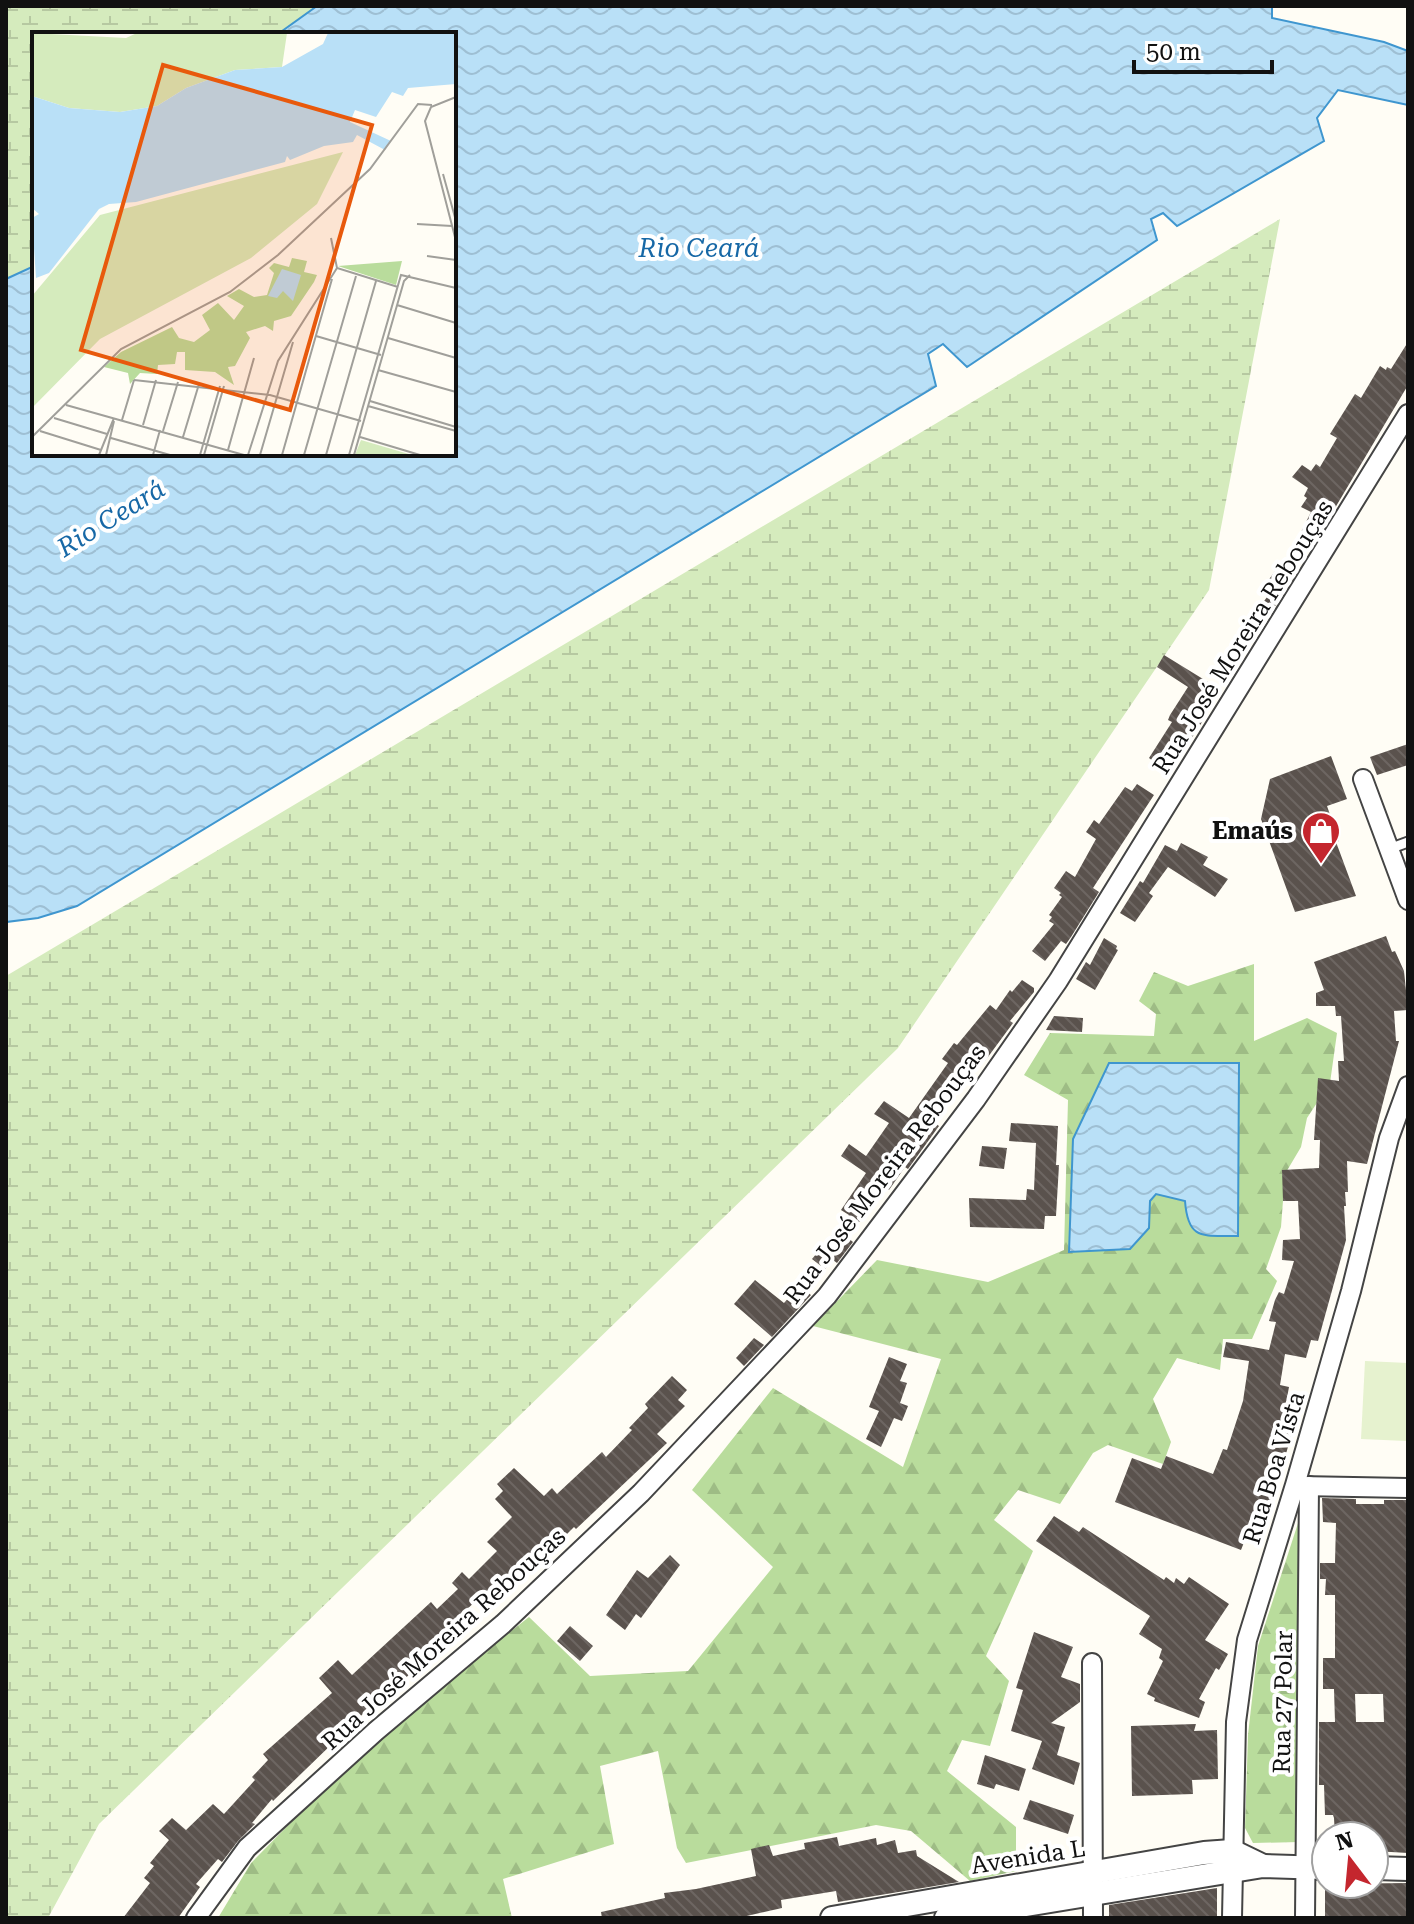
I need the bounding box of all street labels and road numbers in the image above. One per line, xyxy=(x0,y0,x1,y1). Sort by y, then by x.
street label: Rua José Moreira Rebouças xyxy=(1147,495,1339,779)
street label: Rua José Moreira Rebouças xyxy=(778,1039,992,1309)
street label: Rua Boa Vista xyxy=(1238,1388,1310,1548)
street label: Rua José Moreira Rebouças xyxy=(317,1522,571,1756)
street label: Rua 27 Polar xyxy=(1268,1630,1298,1774)
street label: Avenida L xyxy=(969,1834,1087,1880)

